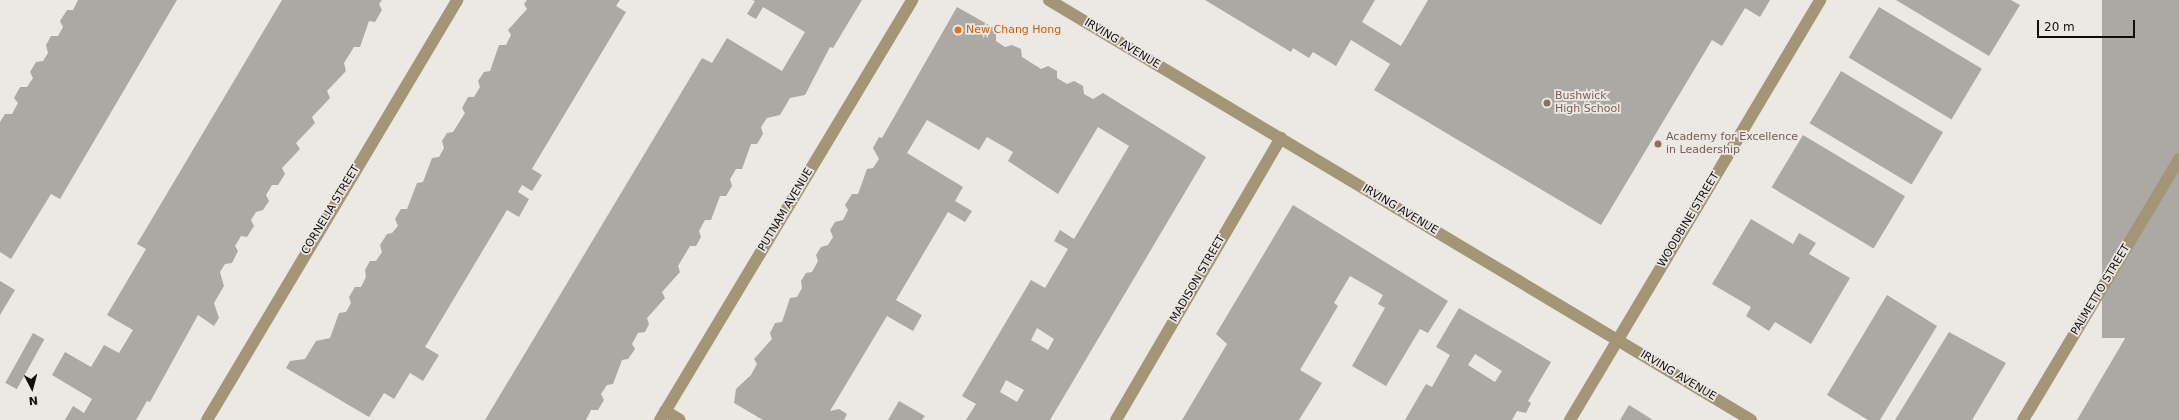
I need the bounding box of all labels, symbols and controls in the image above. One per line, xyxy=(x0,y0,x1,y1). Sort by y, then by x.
scale bar xyxy=(2039,12,2137,38)
street label: IRVING AVENUE xyxy=(1082,16,1162,72)
text: 20 m xyxy=(2044,20,2075,34)
place label: New Chang Hong xyxy=(966,23,1061,37)
marker: New Chang Hong xyxy=(953,25,963,35)
place label: Bushwick High School xyxy=(1555,90,1620,116)
marker: Bushwick High School xyxy=(1542,98,1552,108)
place label: Academy for Excellence in Leadership xyxy=(1666,131,1798,157)
marker: Academy for Excellence in Leadership xyxy=(1653,139,1663,149)
street label: CORNELIA STREET xyxy=(299,163,363,257)
street label: PUTNAM AVENUE xyxy=(756,166,816,254)
street label: WOODBINE STREET xyxy=(1656,170,1722,270)
street label: IRVING AVENUE xyxy=(1360,182,1440,238)
street label: MADISON STREET xyxy=(1168,233,1228,325)
street label: PALMETTO STREET xyxy=(2069,242,2133,338)
street label: IRVING AVENUE xyxy=(1638,348,1718,404)
north arrow xyxy=(12,368,52,408)
text: N xyxy=(28,393,39,407)

